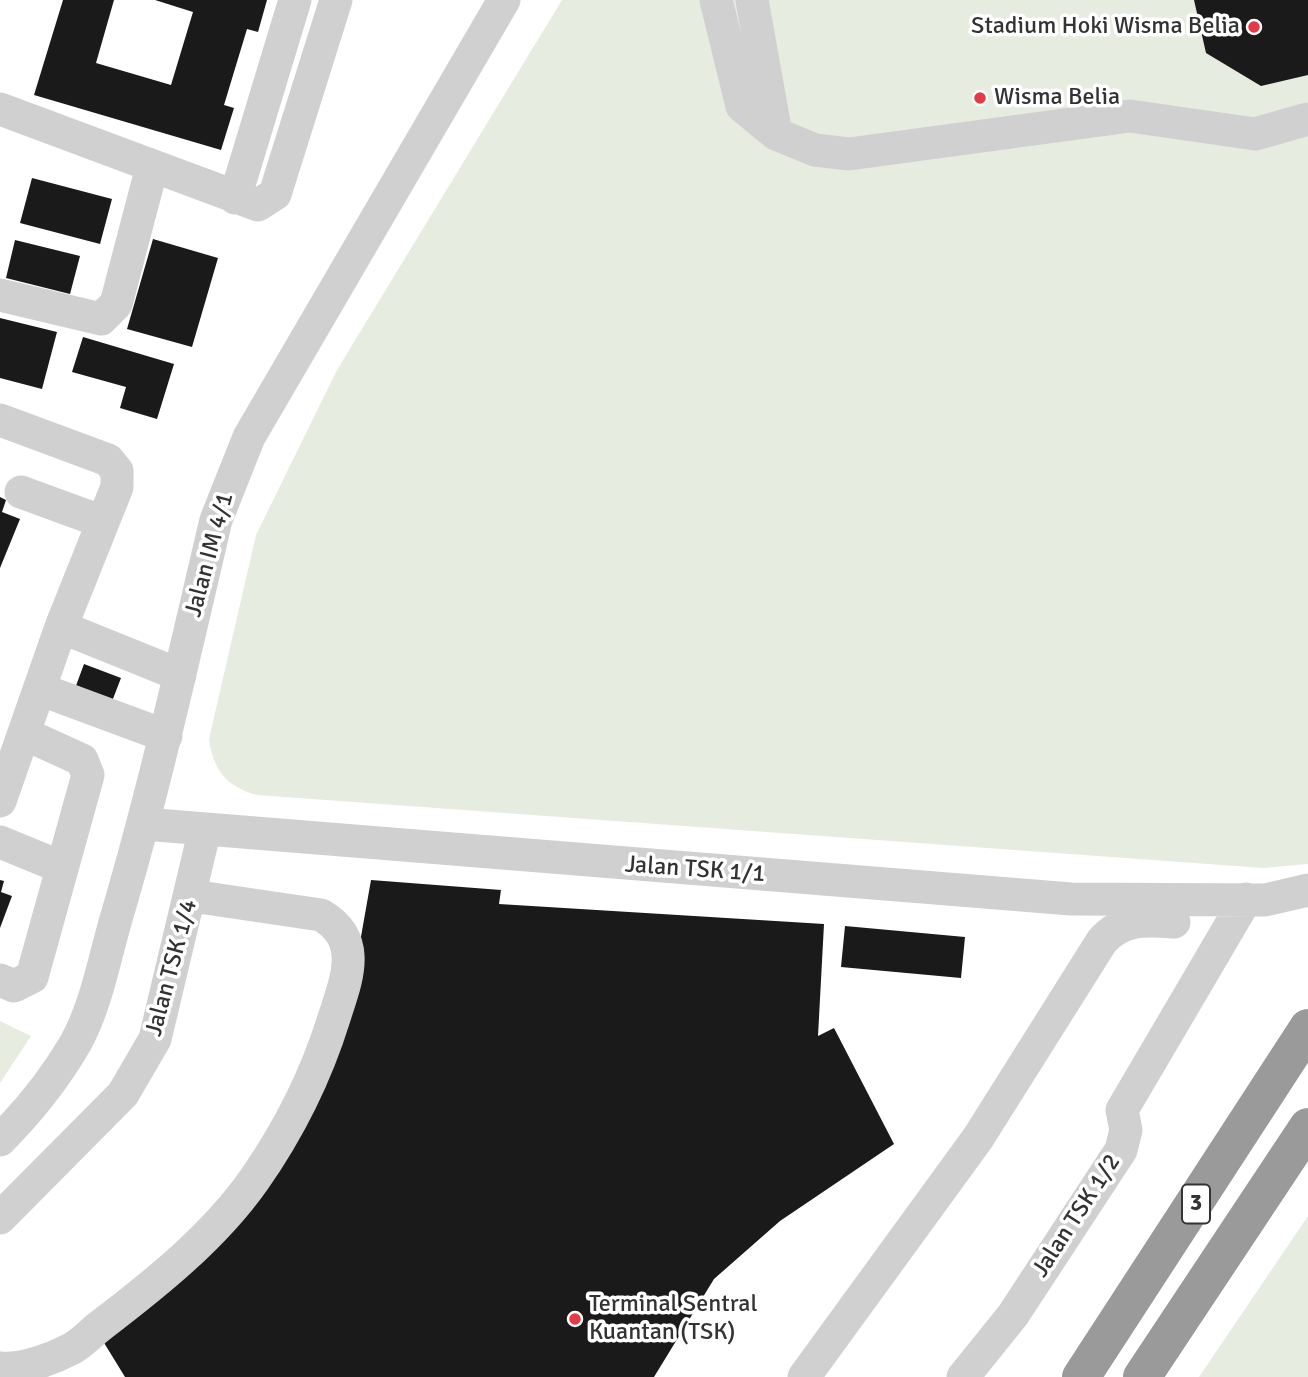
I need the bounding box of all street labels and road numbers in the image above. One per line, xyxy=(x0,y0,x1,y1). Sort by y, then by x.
street label: Jalan IM 4/1 xyxy=(180,490,240,620)
street label: Jalan TSK 1/1 xyxy=(624,851,766,889)
street label: Jalan TSK 1/4 xyxy=(140,896,204,1040)
street label: Jalan TSK 1/2 xyxy=(1027,1149,1127,1283)
road number: 3 xyxy=(1182,1184,1210,1224)

